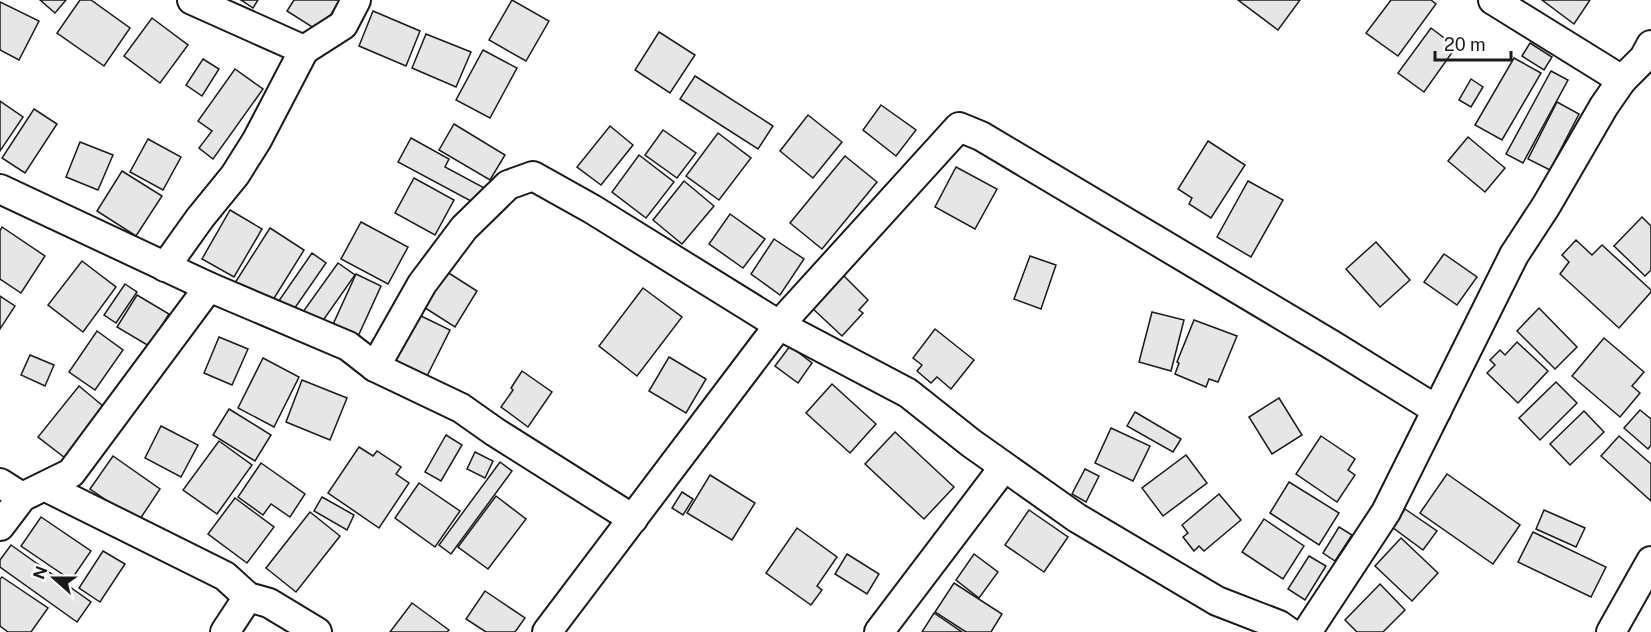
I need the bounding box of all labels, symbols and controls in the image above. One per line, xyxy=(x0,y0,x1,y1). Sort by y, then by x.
scale bar xyxy=(1435,24,1512,62)
text: 20 m xyxy=(1444,34,1486,55)
north arrow xyxy=(24,548,84,608)
text: N xyxy=(29,564,52,582)

